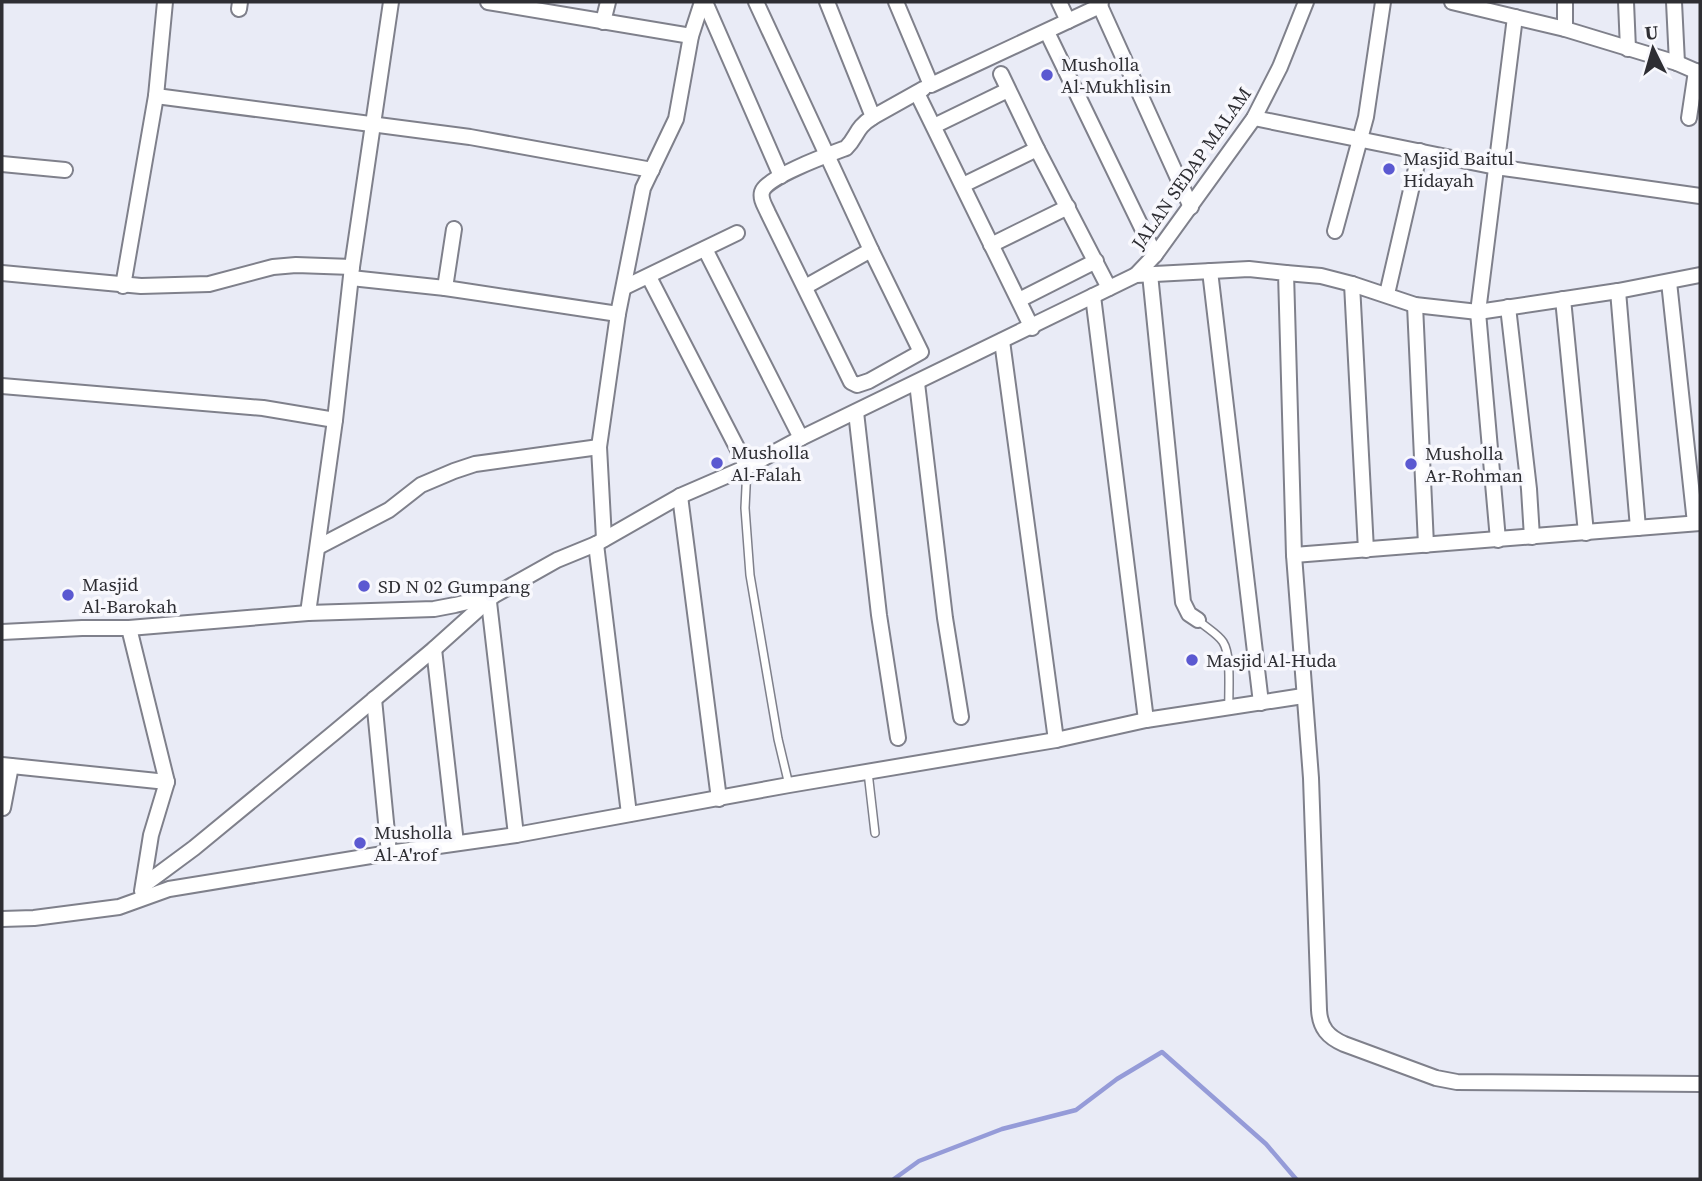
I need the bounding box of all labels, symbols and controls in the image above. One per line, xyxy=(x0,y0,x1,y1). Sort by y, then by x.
north arrow xyxy=(1618,14,1688,84)
text: U xyxy=(1643,18,1660,46)
place label: Musholla Al-Mukhlisin xyxy=(1061,51,1171,99)
marker: Musholla Al-Mukhlisin xyxy=(1039,67,1055,83)
street label: JALAN SEDAP MALAM xyxy=(1124,82,1257,255)
place label: Masjid Baitul Hidayah xyxy=(1403,145,1514,193)
marker: Masjid Baitul Hidayah xyxy=(1381,161,1397,177)
place label: Musholla Al-Falah xyxy=(731,439,810,487)
place label: Musholla Ar-Rohman xyxy=(1425,440,1523,488)
marker: Musholla Al-Falah xyxy=(709,455,725,471)
marker: Musholla Ar-Rohman xyxy=(1403,456,1419,472)
place label: Masjid Al-Barokah xyxy=(82,571,177,619)
place label: SD N 02 Gumpang xyxy=(378,573,530,599)
marker: SD N 02 Gumpang xyxy=(356,578,372,594)
marker: Masjid Al-Barokah xyxy=(60,587,76,603)
place label: Masjid Al-Huda xyxy=(1206,647,1337,673)
marker: Masjid Al-Huda xyxy=(1184,652,1200,668)
place label: Musholla Al-A'rof xyxy=(374,819,453,867)
marker: Musholla Al-A'rof xyxy=(352,835,368,851)

